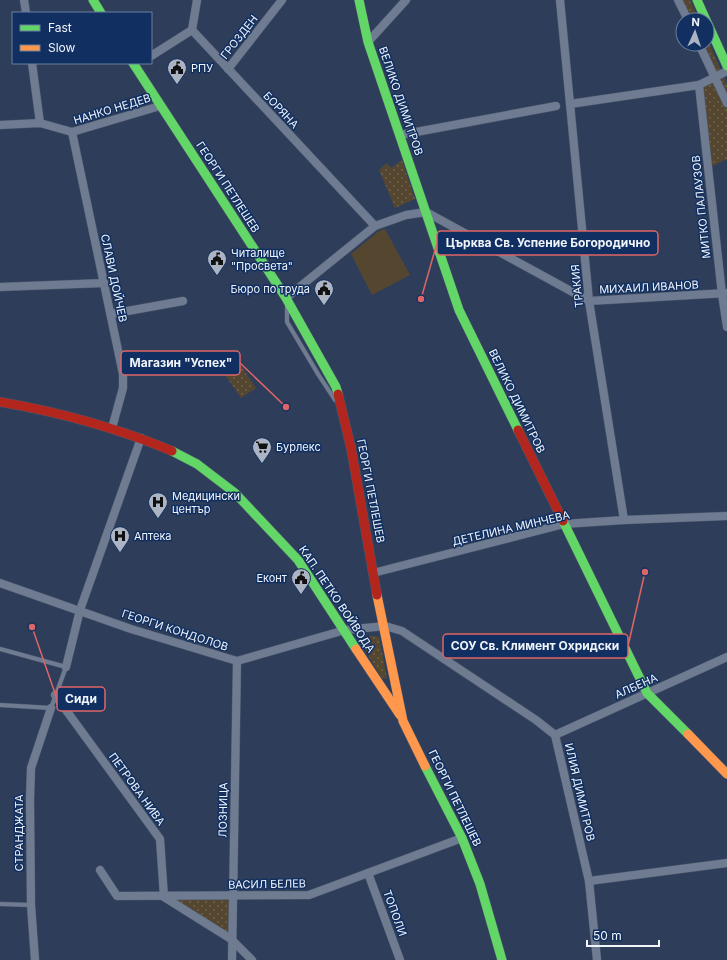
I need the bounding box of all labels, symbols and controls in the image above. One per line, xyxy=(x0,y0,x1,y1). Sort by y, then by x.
legend xyxy=(12,12,152,64)
street label: ГРОЗДЕН xyxy=(217,12,261,62)
north arrow xyxy=(675,12,715,52)
text: N xyxy=(691,15,700,29)
text: Fast xyxy=(48,20,72,35)
text: Slow xyxy=(48,40,76,55)
street label: ВЕЛИКО ДИМИТРОВ xyxy=(376,45,426,157)
public building icon: РПУ xyxy=(166,57,188,85)
place label: РПУ xyxy=(191,61,213,75)
street label: БОРЯНА xyxy=(260,89,302,132)
street label: НАНКО НЕДЕВ xyxy=(72,91,152,127)
street label: ГЕОРГИ ПЕТЛЕШЕВ xyxy=(193,139,263,235)
street label: МИТКО ПАЛАУЗОВ xyxy=(689,155,713,259)
callout: Църква Св. Успение Богородично xyxy=(437,231,658,255)
street label: СЛАВИ ДОЙЧЕВ xyxy=(98,233,130,323)
text: Църква Св. Успение Богородично xyxy=(446,235,650,250)
place label: Читалище "Просвета" xyxy=(231,246,293,273)
public building icon: Читалище "Просвета" xyxy=(206,248,228,276)
street label: ТРАКИЯ xyxy=(568,264,586,308)
street label: МИХАИЛ ИВАНОВ xyxy=(599,277,699,297)
public building icon: Бюро по труда xyxy=(313,278,335,306)
place label: Бюро по труда xyxy=(230,282,310,296)
street label: ВЕЛИКО ДИМИТРОВ xyxy=(486,347,548,455)
callout: Магазин "Успех" xyxy=(121,351,240,375)
text: Магазин "Успех" xyxy=(130,355,232,370)
supermarket icon: Бурлекс xyxy=(251,436,273,464)
street label: ГЕОРГИ ПЕТЛЕШЕВ xyxy=(354,438,388,544)
place label: Бурлекс xyxy=(276,440,321,454)
place label: Медицински център xyxy=(172,489,240,516)
hospital icon: Медицински център xyxy=(147,491,169,519)
street label: ДЕТЕЛИНА МИНЧЕВА xyxy=(451,508,572,548)
hospital icon: Аптека xyxy=(109,525,131,553)
place label: Аптека xyxy=(134,529,172,543)
street label: КАП. ПЕТКО ВОЙВОДА xyxy=(296,543,378,655)
public building icon: Еконт xyxy=(290,567,312,595)
place label: Еконт xyxy=(256,571,288,585)
street label: ГЕОРГИ КОНДОЛОВ xyxy=(120,606,230,654)
callout: СОУ Св. Климент Охридски xyxy=(443,634,628,658)
text: СОУ Св. Климент Охридски xyxy=(451,638,619,653)
street label: АЛБЕНА xyxy=(612,670,660,702)
callout: Сиди xyxy=(57,687,105,711)
text: Сиди xyxy=(65,691,97,706)
street label: ИЛИЯ ДИМИТРОВ xyxy=(562,742,598,842)
street label: ГЕОРГИ ПЕТЛЕШЕВ xyxy=(426,747,484,849)
street label: ПЕТРОВА НИВА xyxy=(106,750,168,828)
street label: ЛОЗНИЦА xyxy=(216,782,230,838)
street label: СТРАНДЖАТА xyxy=(12,794,26,872)
street label: ВАСИЛ БЕЛЕВ xyxy=(228,876,306,892)
street label: ТОПОЛИ xyxy=(380,888,410,938)
scale bar xyxy=(587,922,659,948)
text: 50 m xyxy=(593,928,622,943)

